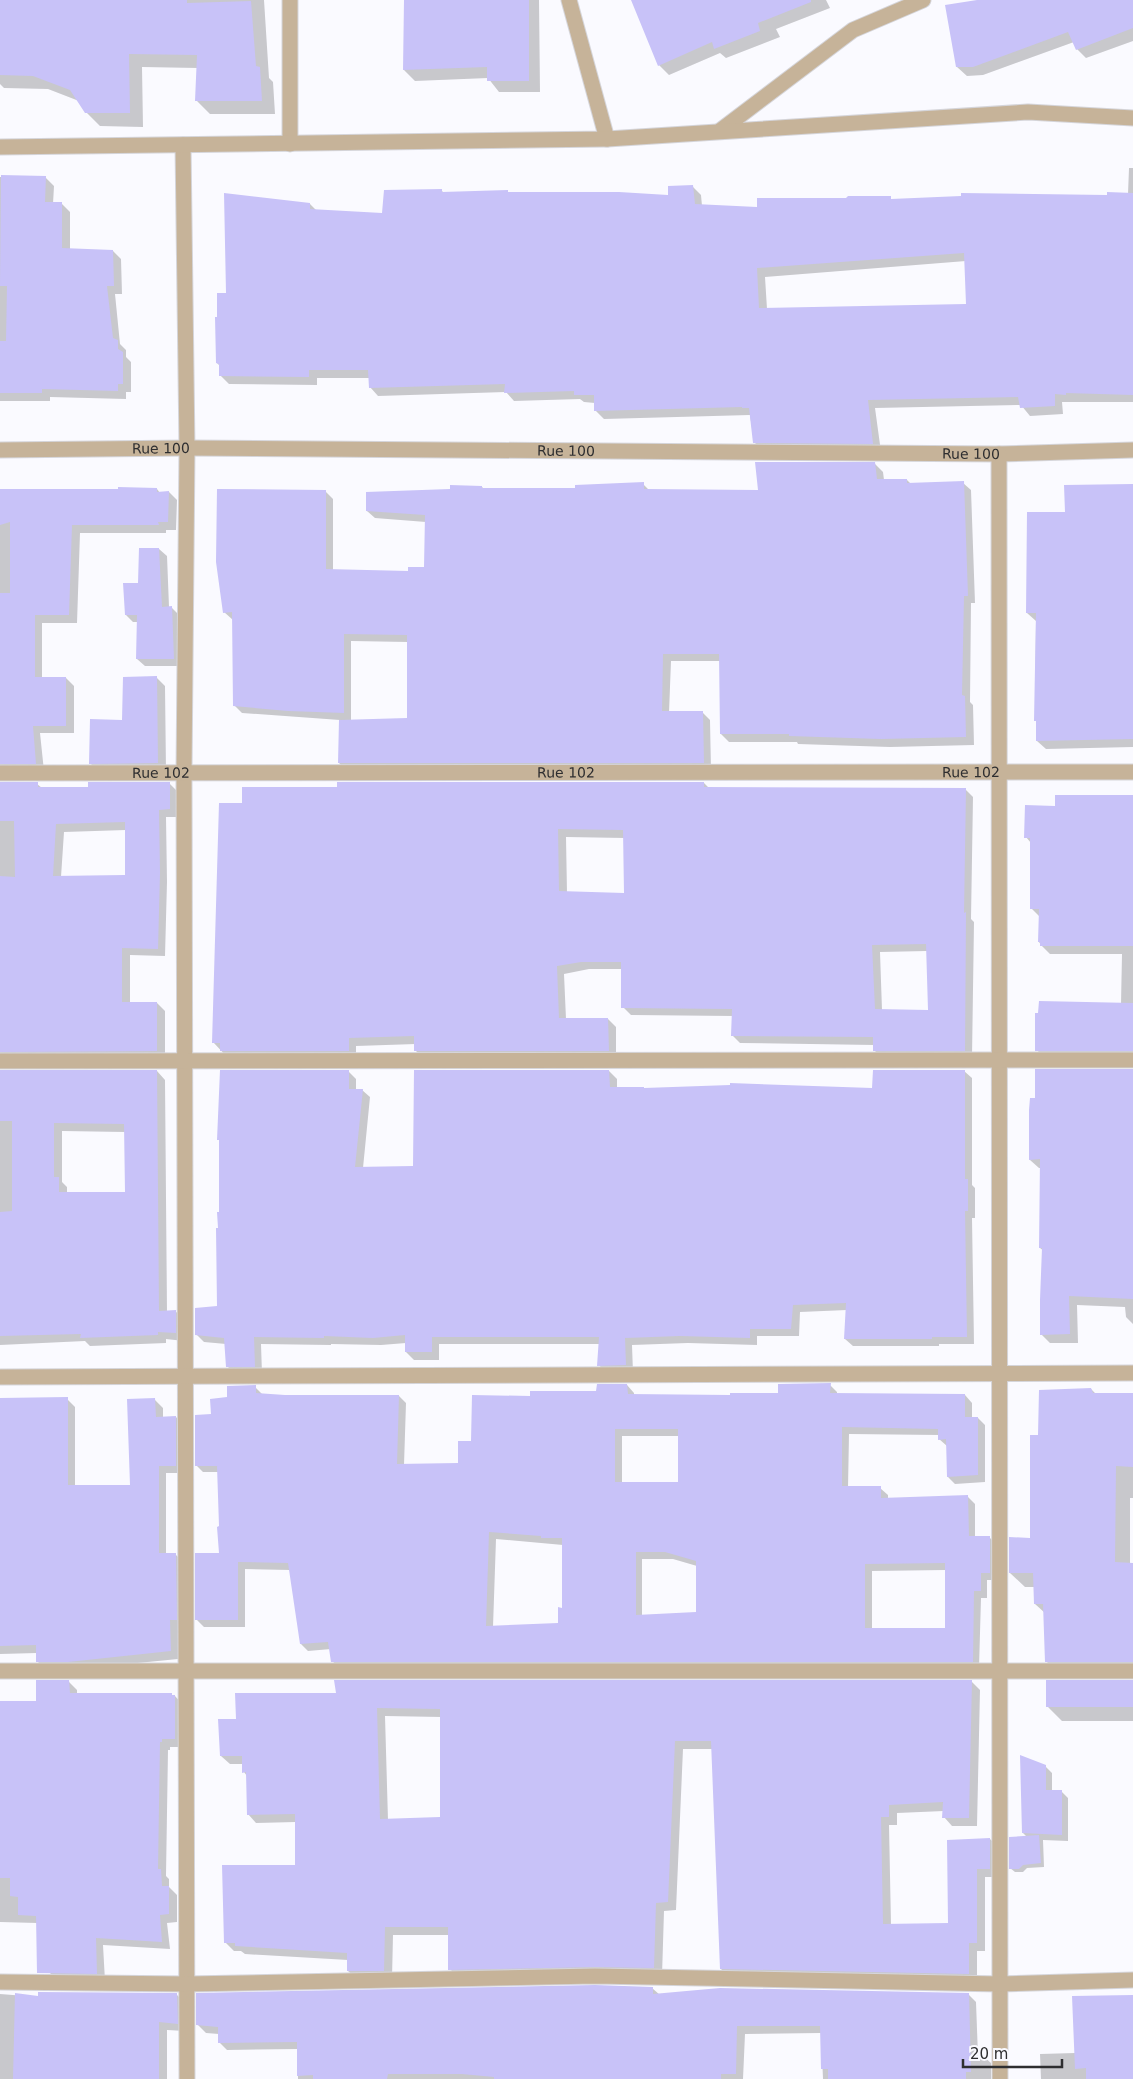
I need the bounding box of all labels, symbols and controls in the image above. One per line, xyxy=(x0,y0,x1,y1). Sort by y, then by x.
street label: Rue 100 xyxy=(132,440,190,457)
street label: Rue 100 xyxy=(537,443,595,459)
street label: Rue 100 xyxy=(942,446,1000,462)
street label: Rue 102 xyxy=(537,764,595,781)
street label: Rue 102 xyxy=(942,764,1000,780)
street label: Rue 102 xyxy=(132,765,190,781)
scale bar xyxy=(963,2036,1062,2068)
text: 20 m xyxy=(970,2045,1008,2063)

